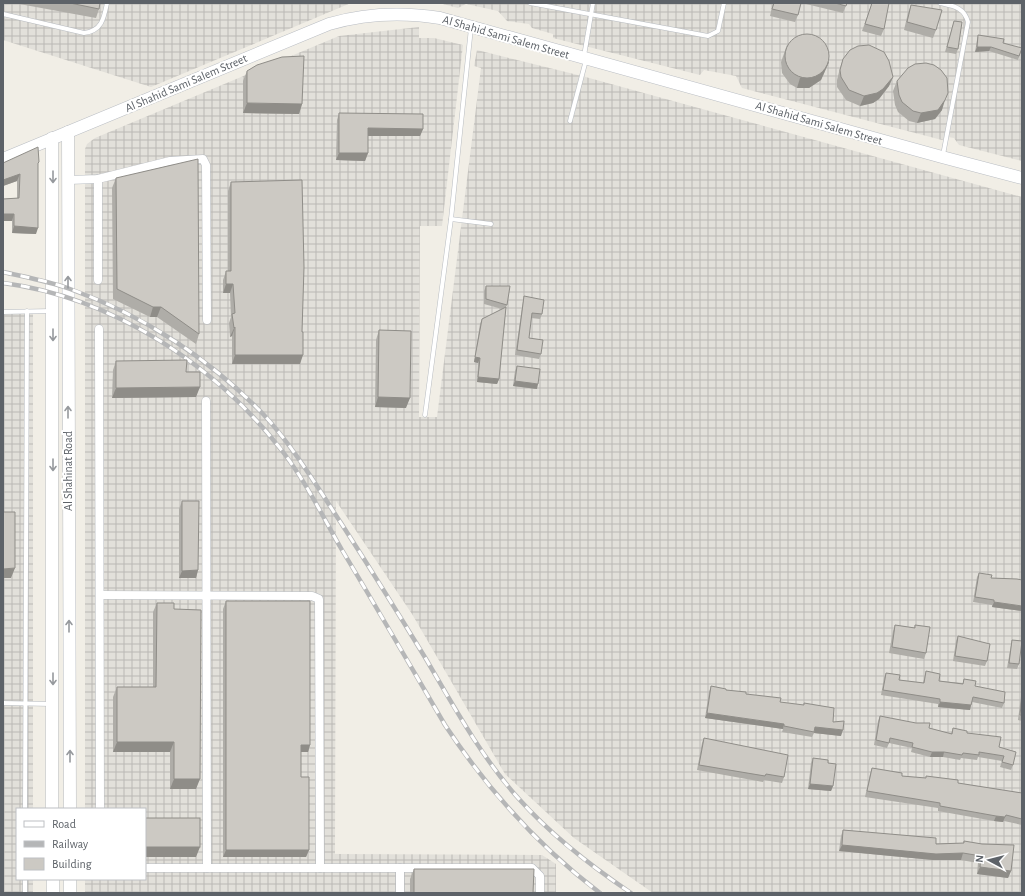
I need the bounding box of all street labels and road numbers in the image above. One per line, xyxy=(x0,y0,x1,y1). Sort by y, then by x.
street label: Al Shahid Sami Salem Street xyxy=(441,13,571,61)
street label: Al Shahid Sami Salem Street xyxy=(123,52,249,114)
street label: Al Shahid Sami Salem Street xyxy=(754,99,884,147)
street label: Al Shahinat Road xyxy=(62,431,74,511)

